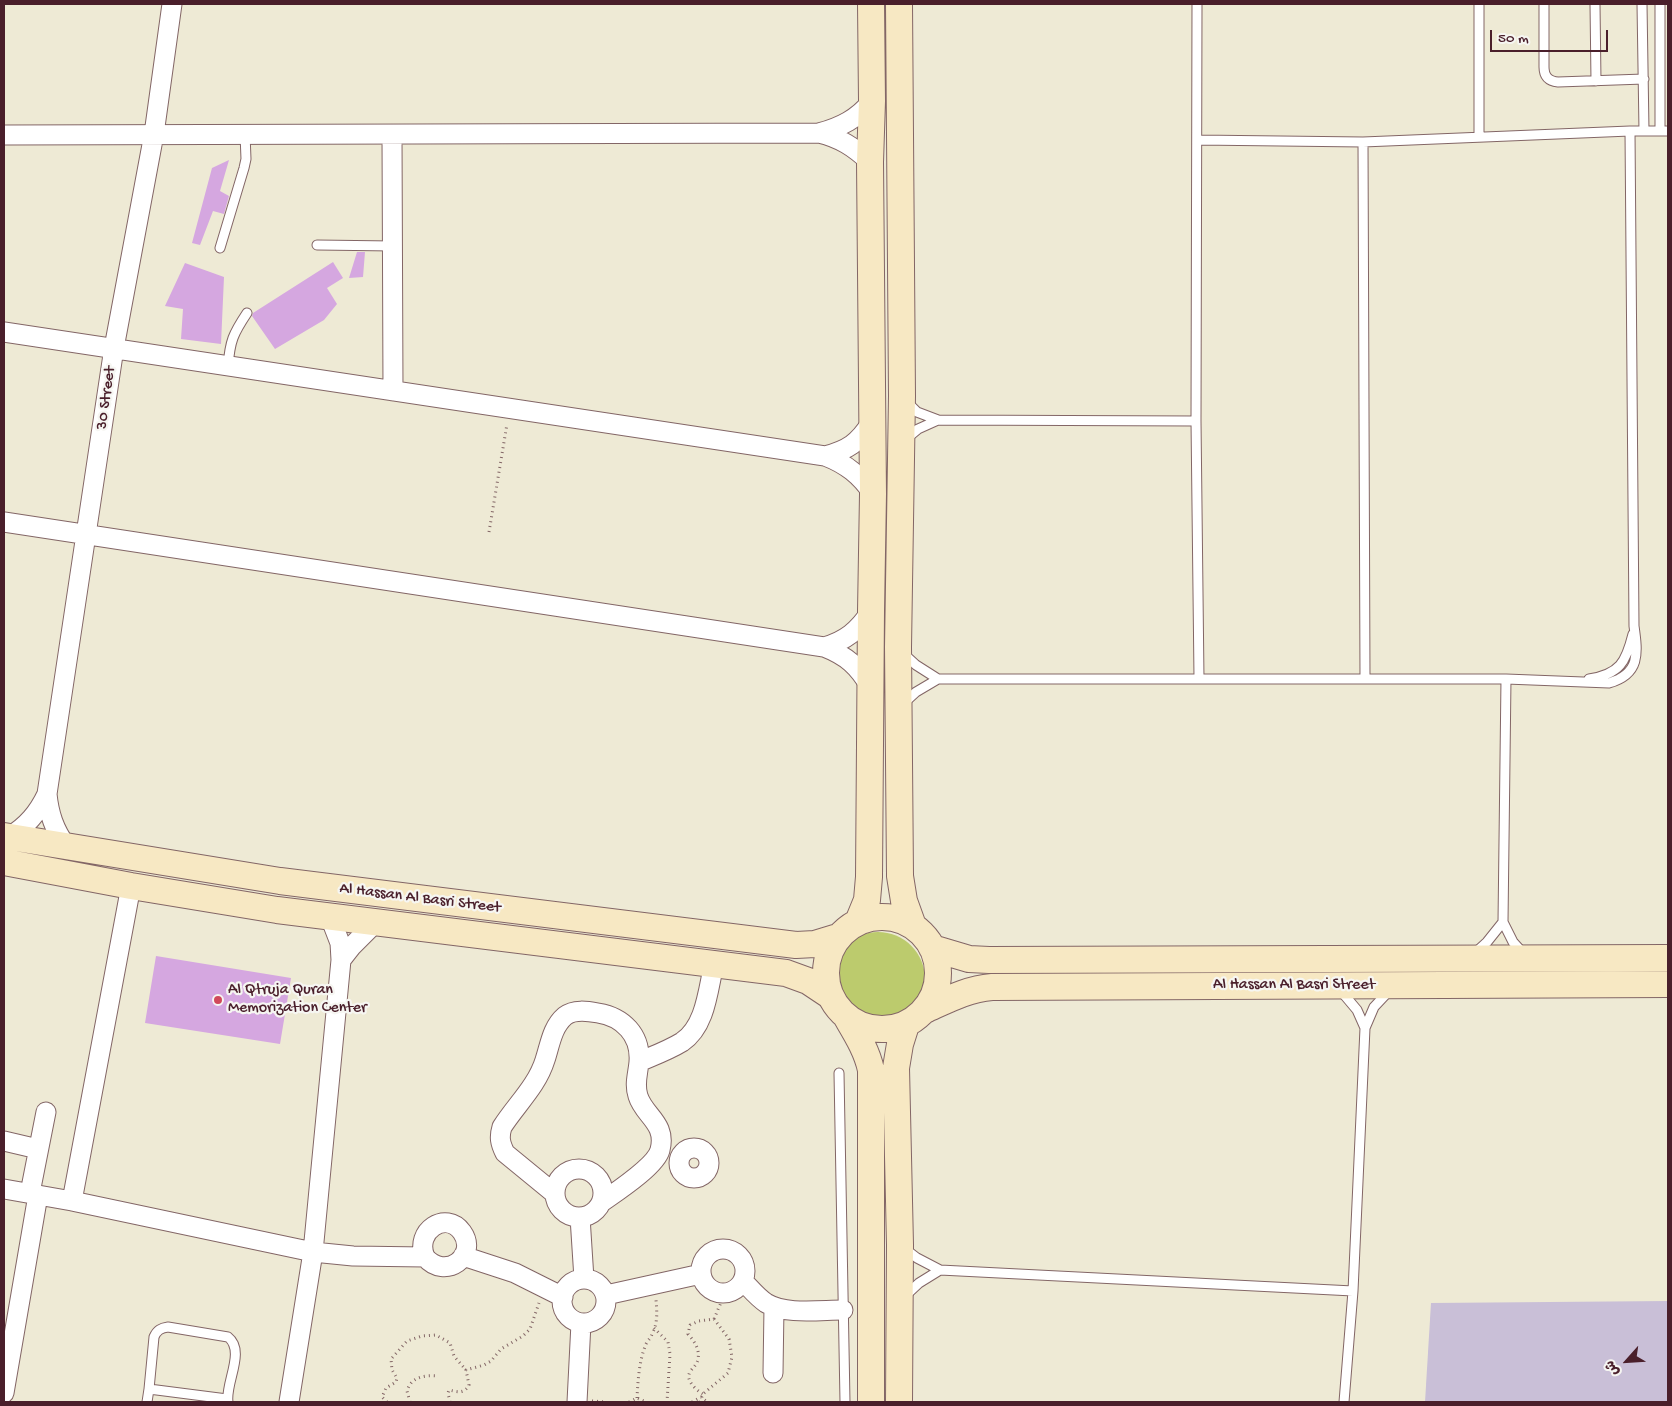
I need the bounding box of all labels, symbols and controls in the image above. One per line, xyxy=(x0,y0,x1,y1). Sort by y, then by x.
scale bar xyxy=(1492,20,1610,52)
text: 50 m xyxy=(1498,30,1529,48)
street label: 30 Street xyxy=(93,365,121,431)
street label: Al Hassan Al Basri Street xyxy=(338,880,502,918)
street label: Al Hassan Al Basri Street xyxy=(1213,976,1375,996)
place label: Al Qtruja Quran Memorization Center xyxy=(228,981,367,1019)
marker: Al Qtruja Quran Memorization Center xyxy=(212,994,224,1006)
north arrow xyxy=(1602,1336,1652,1386)
text: ش xyxy=(1602,1357,1624,1378)

